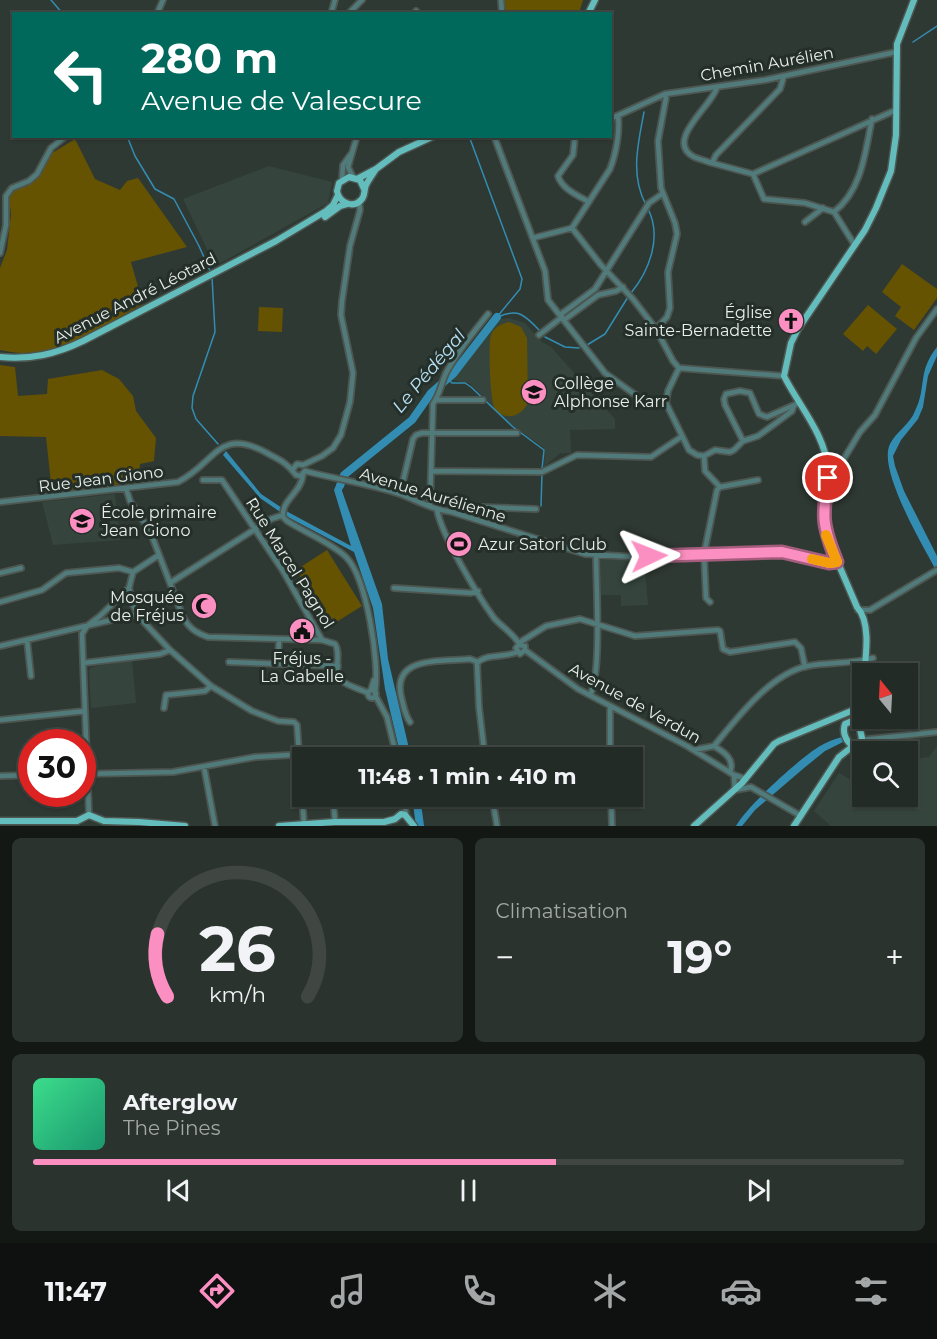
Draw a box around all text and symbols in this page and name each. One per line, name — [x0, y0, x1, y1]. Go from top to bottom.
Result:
text: 280 m — [141, 32, 278, 84]
icon: left — [42, 36, 120, 114]
street label: Chemin Aurélien — [699, 43, 835, 85]
text: Avenue de Valescure — [141, 84, 422, 117]
street label: Avenue André Léotard — [51, 249, 219, 347]
place label: Église Sainte-Bernadette — [625, 303, 772, 340]
church icon: Église Sainte-Bernadette — [776, 306, 806, 336]
water label: Le Pédégal — [388, 325, 470, 417]
place label: Collège Alphonse Karr — [554, 374, 667, 411]
school or university icon: Collège Alphonse Karr — [519, 377, 549, 407]
pin — [802, 452, 853, 503]
icon: arrive — [811, 461, 844, 494]
street label: Rue Jean Giono — [37, 462, 165, 496]
street label: Avenue Aurélienne — [357, 464, 509, 526]
street label: Rue Marcel Pagnol — [242, 494, 338, 632]
place label: École primaire Jean Giono — [100, 503, 217, 540]
school or university icon: École primaire Jean Giono — [67, 506, 97, 536]
position arrow — [617, 524, 681, 588]
sports icon: Azur Satori Club — [444, 529, 474, 559]
place label: Azur Satori Club — [478, 535, 607, 554]
place label: Mosquée de Fréjus — [110, 588, 184, 625]
mosque icon: Mosquée de Fréjus — [189, 591, 219, 621]
public building icon: Fréjus - La Gabelle — [287, 616, 317, 646]
place label: Fréjus - La Gabelle — [260, 649, 344, 686]
street label: Avenue de Verdun — [566, 659, 704, 747]
north arrow — [852, 663, 918, 729]
map controls — [852, 663, 918, 807]
speed limit sign: 30 — [18, 729, 96, 807]
button: search — [852, 741, 918, 807]
text: 11:48 · 1 min · 410 m — [358, 763, 577, 790]
text: Climatisation — [496, 899, 628, 923]
text: 26 — [199, 911, 276, 987]
text: 19° — [667, 929, 732, 984]
text: − — [496, 937, 514, 977]
text: + — [885, 937, 904, 977]
text: km/h — [209, 981, 266, 1007]
text: Afterglow — [123, 1089, 237, 1116]
text: The Pines — [123, 1116, 220, 1140]
icon: previous — [162, 1174, 195, 1207]
icon: pause — [452, 1174, 485, 1207]
icon: next — [742, 1174, 775, 1207]
icon: directions — [196, 1270, 238, 1312]
icon: music — [327, 1270, 369, 1312]
icon: phone — [458, 1270, 500, 1312]
icon: climate — [589, 1270, 631, 1312]
icon: car — [720, 1270, 762, 1312]
icon: filters — [850, 1270, 892, 1312]
text: 11:47 — [44, 1275, 107, 1308]

